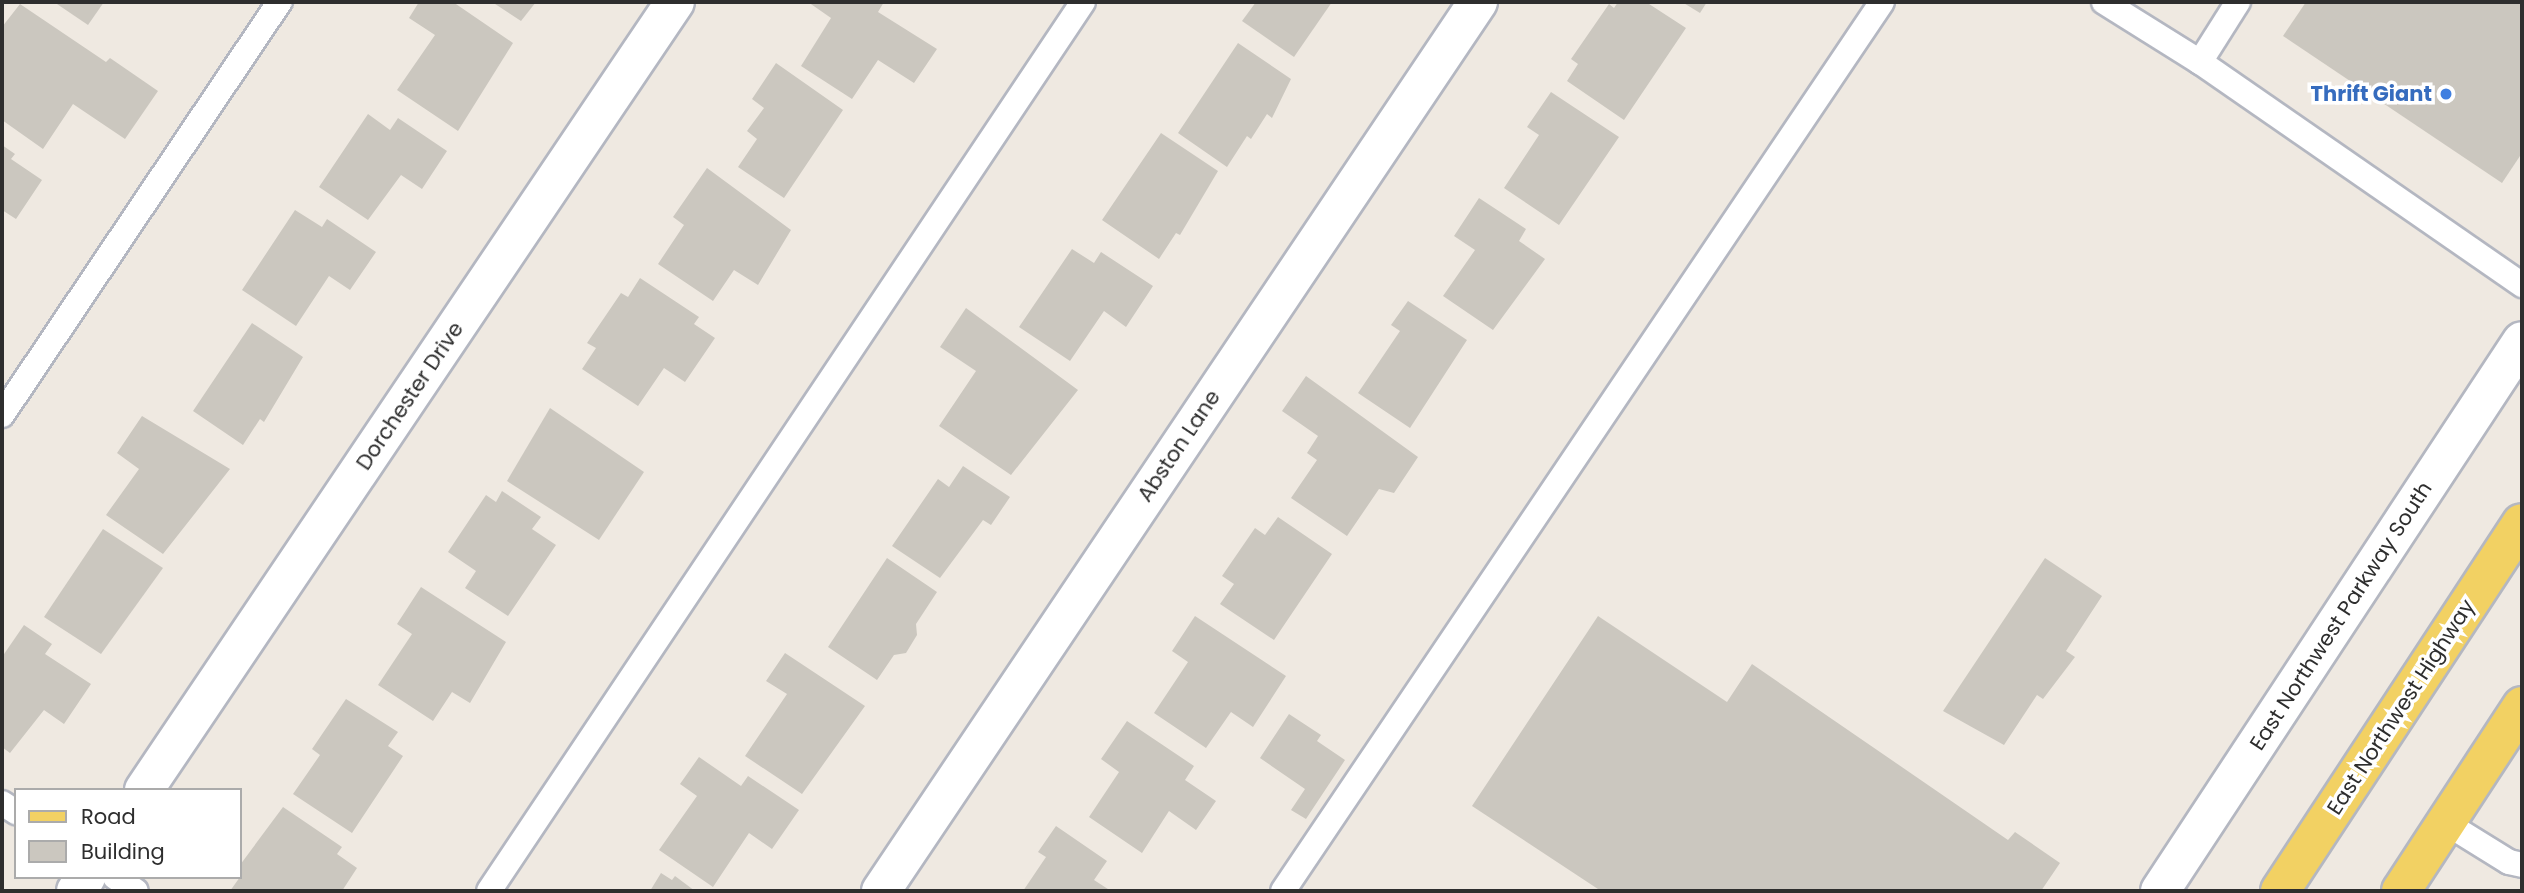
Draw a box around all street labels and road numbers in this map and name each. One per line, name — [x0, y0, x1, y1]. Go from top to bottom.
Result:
street label: Dorchester Drive — [351, 317, 469, 475]
street label: Abston Lane — [1132, 385, 1226, 507]
street label: East Northwest Parkway South — [2245, 477, 2437, 755]
street label: East Northwest Highway — [2322, 595, 2480, 819]

